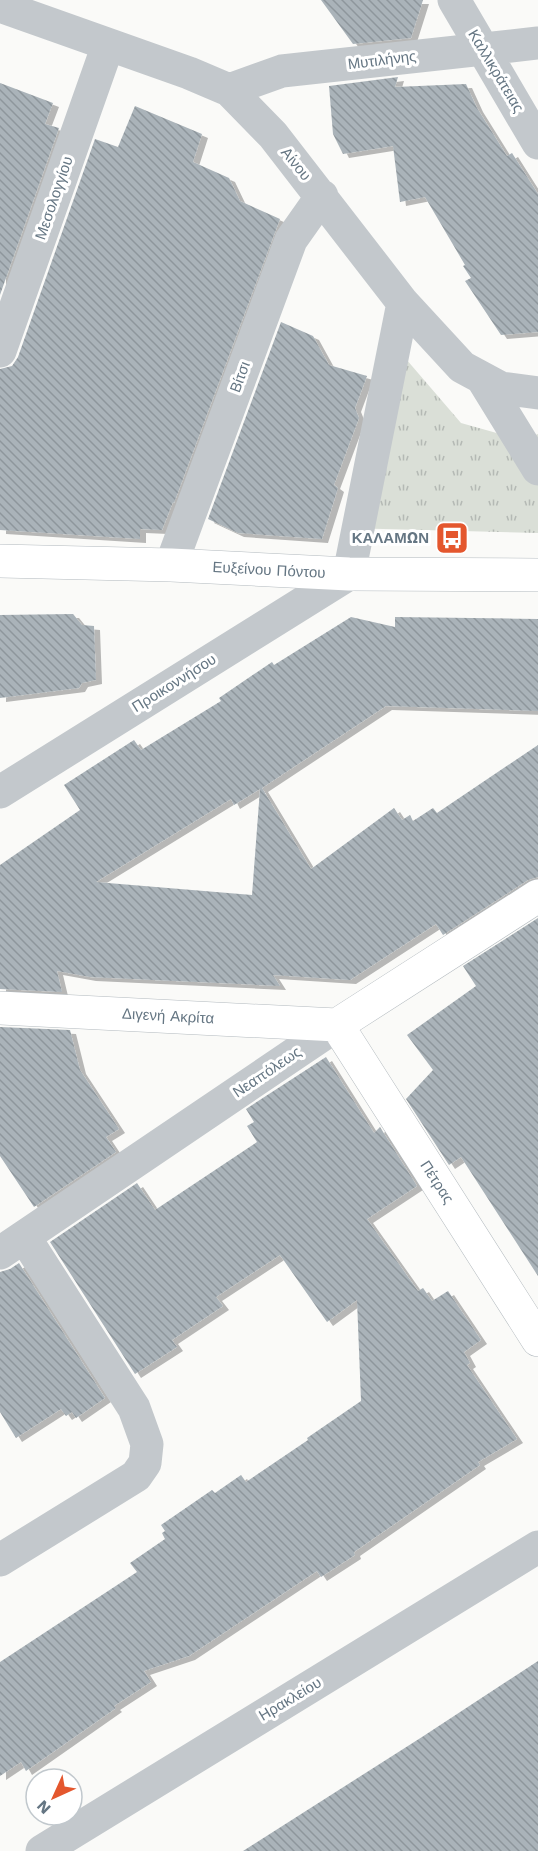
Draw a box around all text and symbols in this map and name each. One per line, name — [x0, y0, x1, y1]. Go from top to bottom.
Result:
street label: Καλλικράτειας — [464, 26, 528, 116]
street label: Μυτιλήνης — [347, 47, 417, 73]
street label: Αίνου — [277, 144, 315, 184]
street label: Μεσολογγίου — [31, 154, 77, 242]
street label: Βίτσι — [226, 359, 254, 395]
bus stop icon: ΚΑΛΑΜΩΝ — [434, 520, 470, 556]
place label: ΚΑΛΑΜΩΝ — [352, 529, 429, 547]
street label: Ευξείνου Πόντου — [212, 558, 326, 582]
street label: Προικοννήσου — [129, 650, 219, 716]
street label: Διγενή Ακρίτα — [121, 1005, 215, 1027]
street label: Νεαπόλεως — [229, 1043, 305, 1101]
street label: Πέτρας — [416, 1157, 458, 1207]
street label: Ηρακλείου — [256, 1673, 324, 1725]
north arrow — [24, 1767, 84, 1827]
text: N — [33, 1796, 55, 1818]

